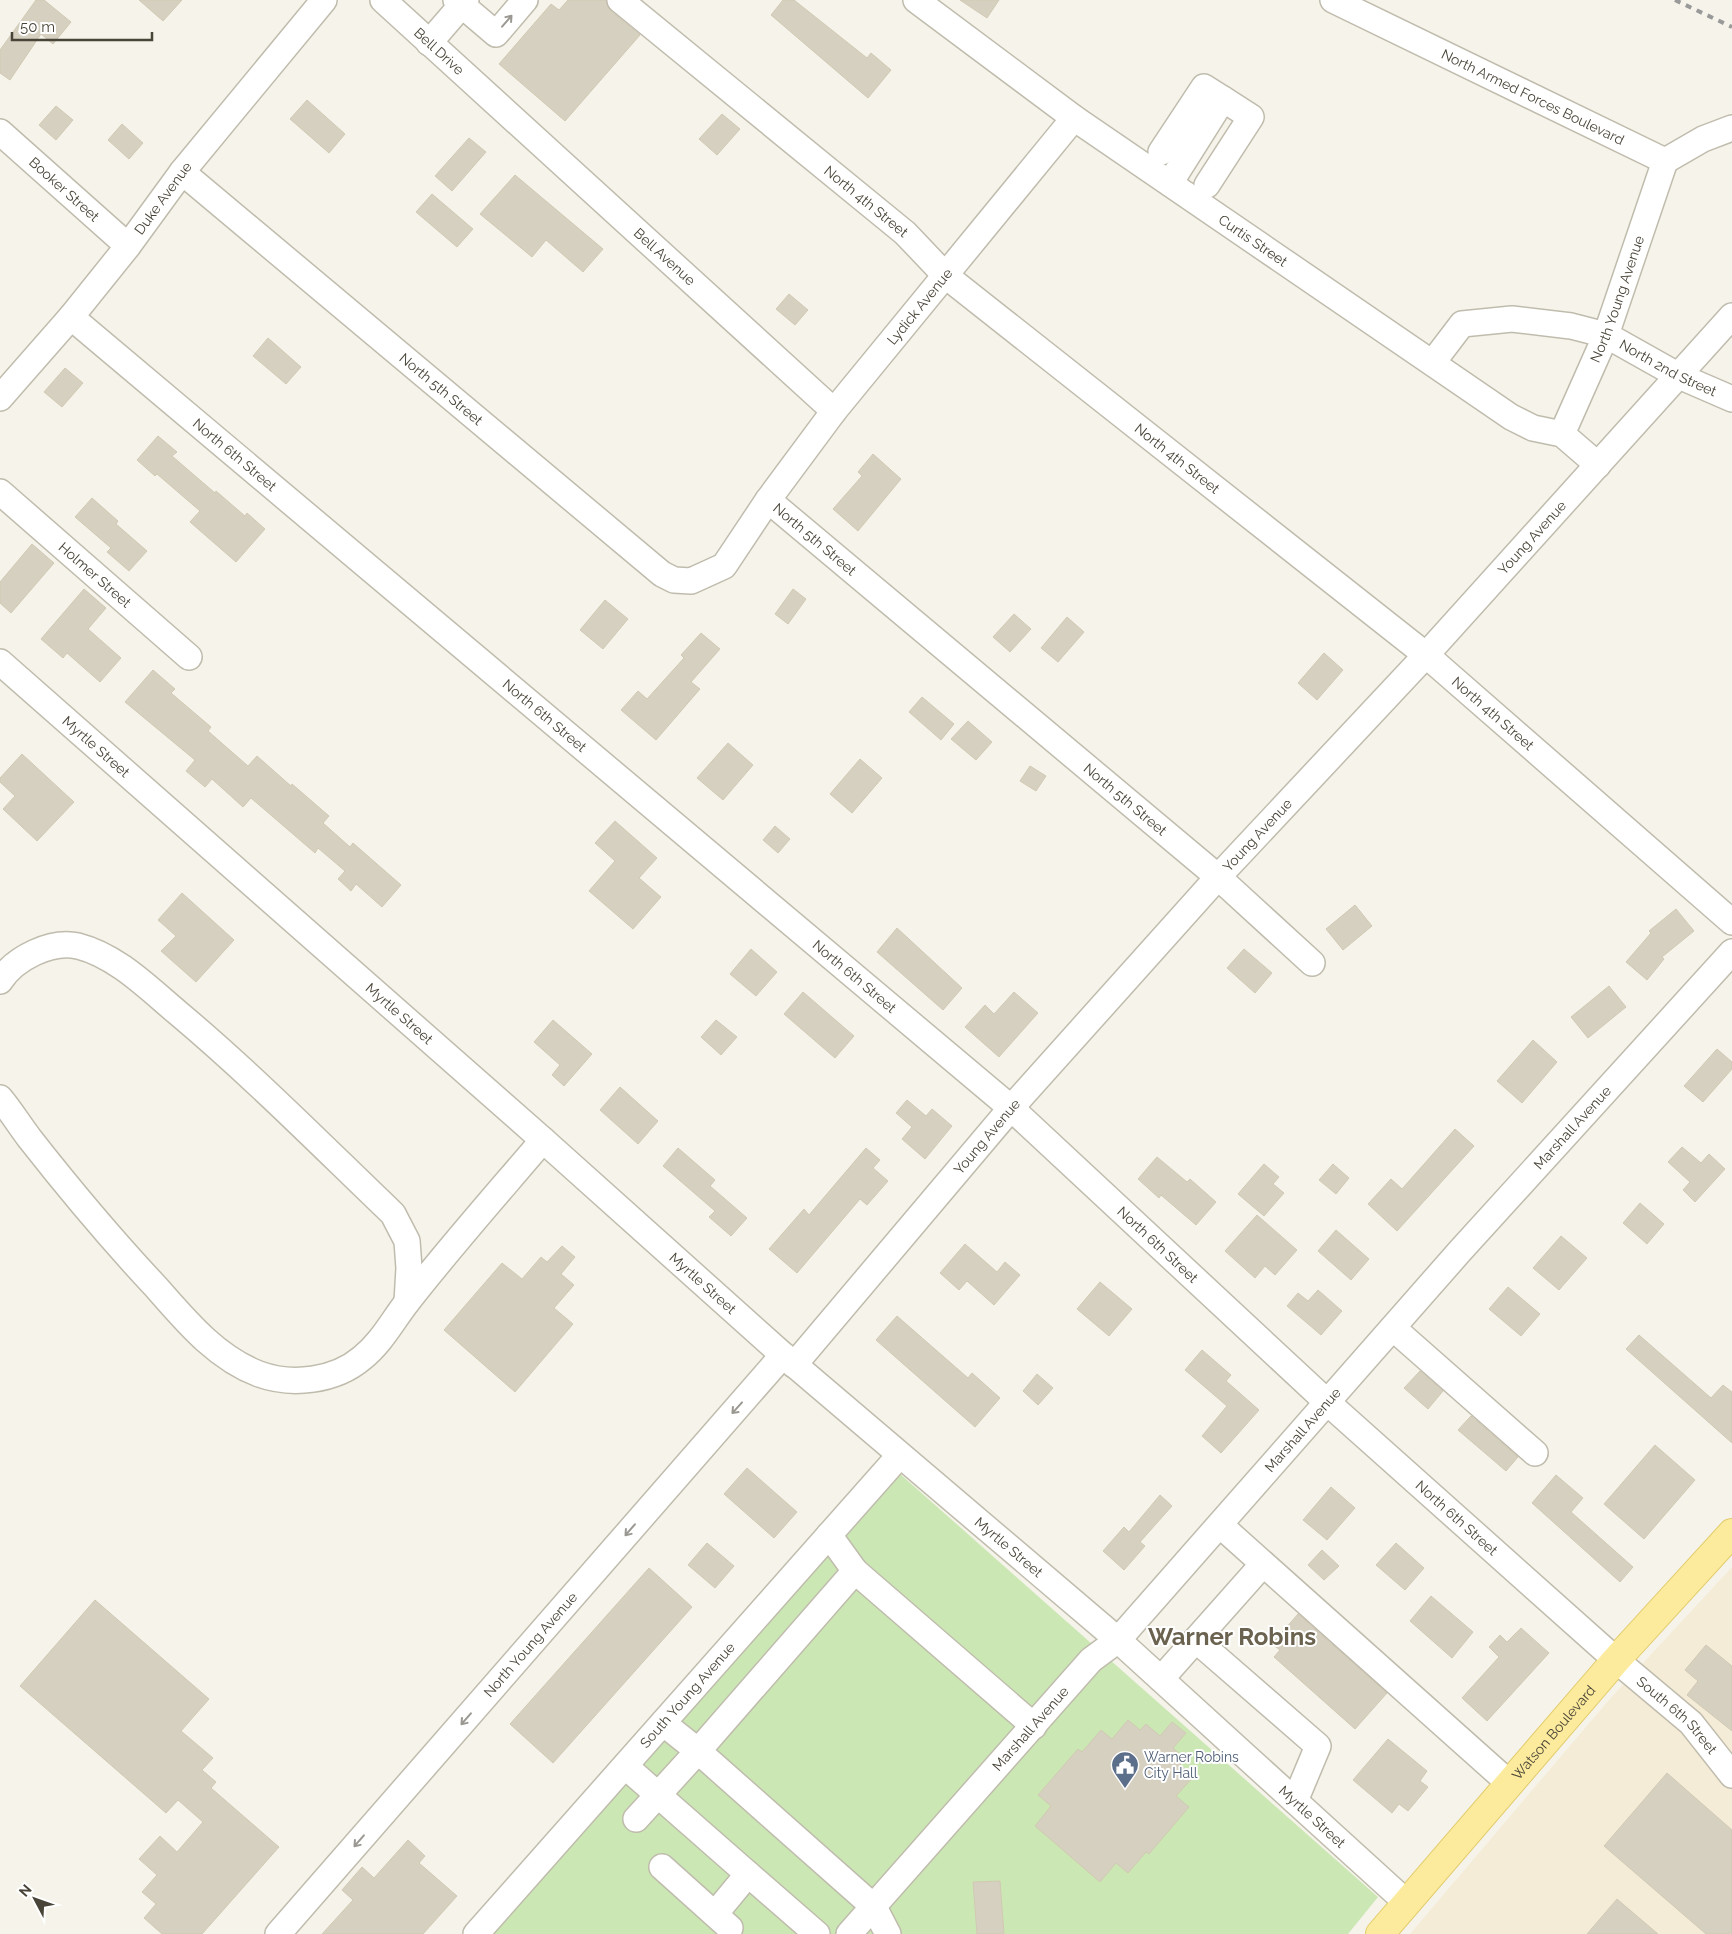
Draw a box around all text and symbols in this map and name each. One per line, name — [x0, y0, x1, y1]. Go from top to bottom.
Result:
scale bar — [12, 10, 152, 42]
one-way arrow — [502, 15, 513, 28]
text: 50 m — [20, 18, 55, 36]
street label: Bell Drive — [411, 24, 467, 78]
street label: North Armed Forces Boulevard — [1439, 46, 1627, 148]
street label: Booker Street — [26, 154, 103, 225]
street label: Duke Avenue — [131, 159, 195, 238]
street label: North 4th Street — [821, 162, 912, 240]
street label: Curtis Street — [1215, 211, 1291, 270]
street label: Bell Avenue — [631, 225, 698, 288]
street label: North Young Avenue — [1587, 234, 1647, 365]
street label: Lydick Avenue — [884, 265, 955, 348]
street label: North 2nd Street — [1617, 336, 1719, 399]
street label: North 5th Street — [396, 350, 486, 429]
street label: North 6th Street — [190, 415, 280, 495]
street label: North 4th Street — [1132, 420, 1223, 497]
street label: Young Avenue — [1495, 497, 1569, 578]
street label: North 5th Street — [770, 500, 860, 579]
street label: Holmer Street — [56, 539, 134, 611]
street label: North 4th Street — [1449, 673, 1537, 754]
street label: North 6th Street — [500, 676, 590, 755]
street label: Myrtle Street — [59, 713, 133, 781]
street label: North 5th Street — [1080, 760, 1170, 839]
street label: Young Avenue — [1219, 795, 1295, 875]
street label: North 6th Street — [809, 937, 900, 1016]
street label: Myrtle Street — [363, 980, 436, 1047]
street label: Marshall Avenue — [1530, 1083, 1614, 1172]
street label: Young Avenue — [951, 1096, 1023, 1177]
street label: North 6th Street — [1114, 1203, 1202, 1286]
street label: Myrtle Street — [666, 1249, 740, 1317]
street label: Marshall Avenue — [1261, 1384, 1344, 1475]
one-way arrow — [731, 1402, 743, 1415]
street label: North 6th Street — [1412, 1477, 1501, 1559]
street label: Myrtle Street — [972, 1514, 1046, 1581]
one-way arrow — [624, 1524, 636, 1537]
street label: North Young Avenue — [480, 1589, 580, 1700]
district label: Warner Robins — [1148, 1622, 1316, 1651]
street label: South Young Avenue — [637, 1639, 738, 1751]
street label: South 6th Street — [1634, 1673, 1720, 1757]
street label: Watson Boulevard — [1509, 1682, 1599, 1783]
street label: Marshall Avenue — [989, 1683, 1072, 1774]
one-way arrow — [460, 1712, 471, 1725]
place label: Warner Robins City Hall — [1144, 1749, 1239, 1781]
public building icon: Warner Robins City Hall — [1110, 1750, 1140, 1789]
street label: Myrtle Street — [1276, 1782, 1349, 1851]
one-way arrow — [353, 1835, 365, 1848]
north arrow — [10, 1874, 60, 1924]
text: N — [16, 1881, 35, 1900]

